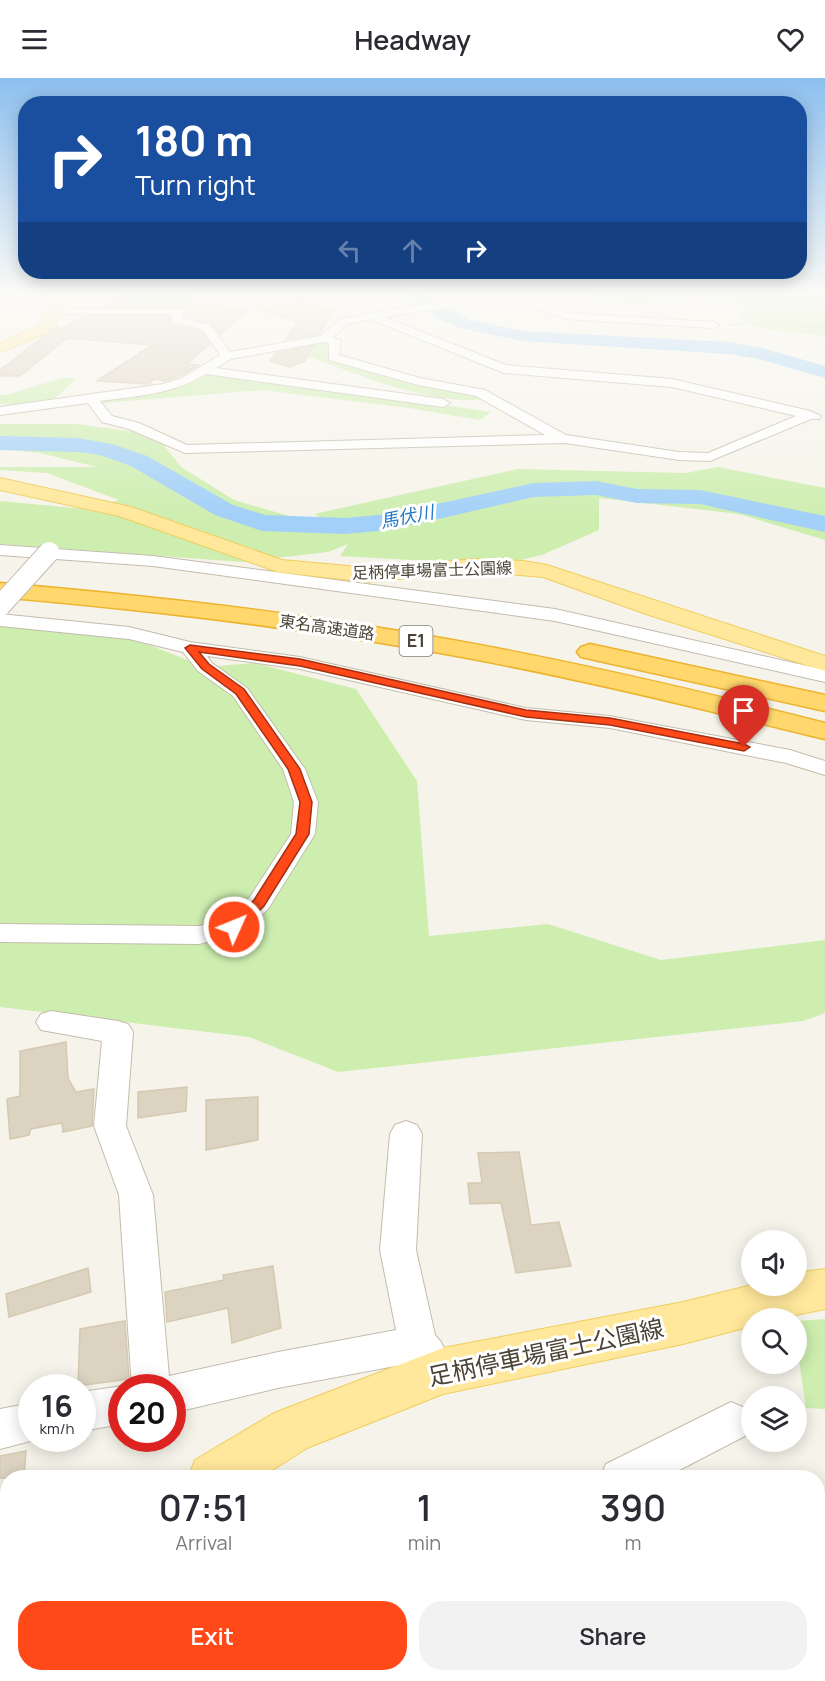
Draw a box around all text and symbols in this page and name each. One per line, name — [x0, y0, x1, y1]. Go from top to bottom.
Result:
text: Headway — [354, 21, 471, 58]
icon: menu — [18, 23, 51, 56]
icon: heart — [774, 23, 807, 56]
text: 180 m — [135, 111, 253, 169]
icon: right — [36, 120, 114, 198]
text: Turn right — [135, 166, 256, 203]
icon: left — [333, 234, 366, 267]
icon: ahead — [396, 234, 429, 267]
icon: right — [459, 234, 492, 267]
water label: 馬伏川 — [378, 499, 438, 533]
street label: 足柄停車場富士公園線 — [352, 556, 512, 584]
street label: 東名高速道路 — [278, 609, 376, 645]
road number: E1 — [400, 626, 432, 656]
pin — [718, 685, 769, 747]
icon: arrive — [727, 694, 760, 727]
position arrow — [202, 895, 266, 959]
map controls — [741, 1230, 807, 1452]
button: sound — [741, 1230, 807, 1296]
button: search — [741, 1308, 807, 1374]
street label: 足柄停車場富士公園線 — [425, 1310, 666, 1393]
speed limit sign: 20 — [108, 1374, 186, 1452]
text: 16 — [41, 1385, 73, 1426]
button: layers — [741, 1386, 807, 1452]
text: km/h — [40, 1418, 74, 1439]
text: 07:51 — [159, 1483, 249, 1532]
text: 1 — [417, 1483, 432, 1532]
text: 390 — [600, 1483, 666, 1532]
text: Arrival — [175, 1529, 232, 1556]
text: min — [408, 1529, 441, 1556]
text: m — [625, 1529, 642, 1556]
button: Exit — [18, 1601, 407, 1670]
button: Share — [419, 1601, 807, 1670]

